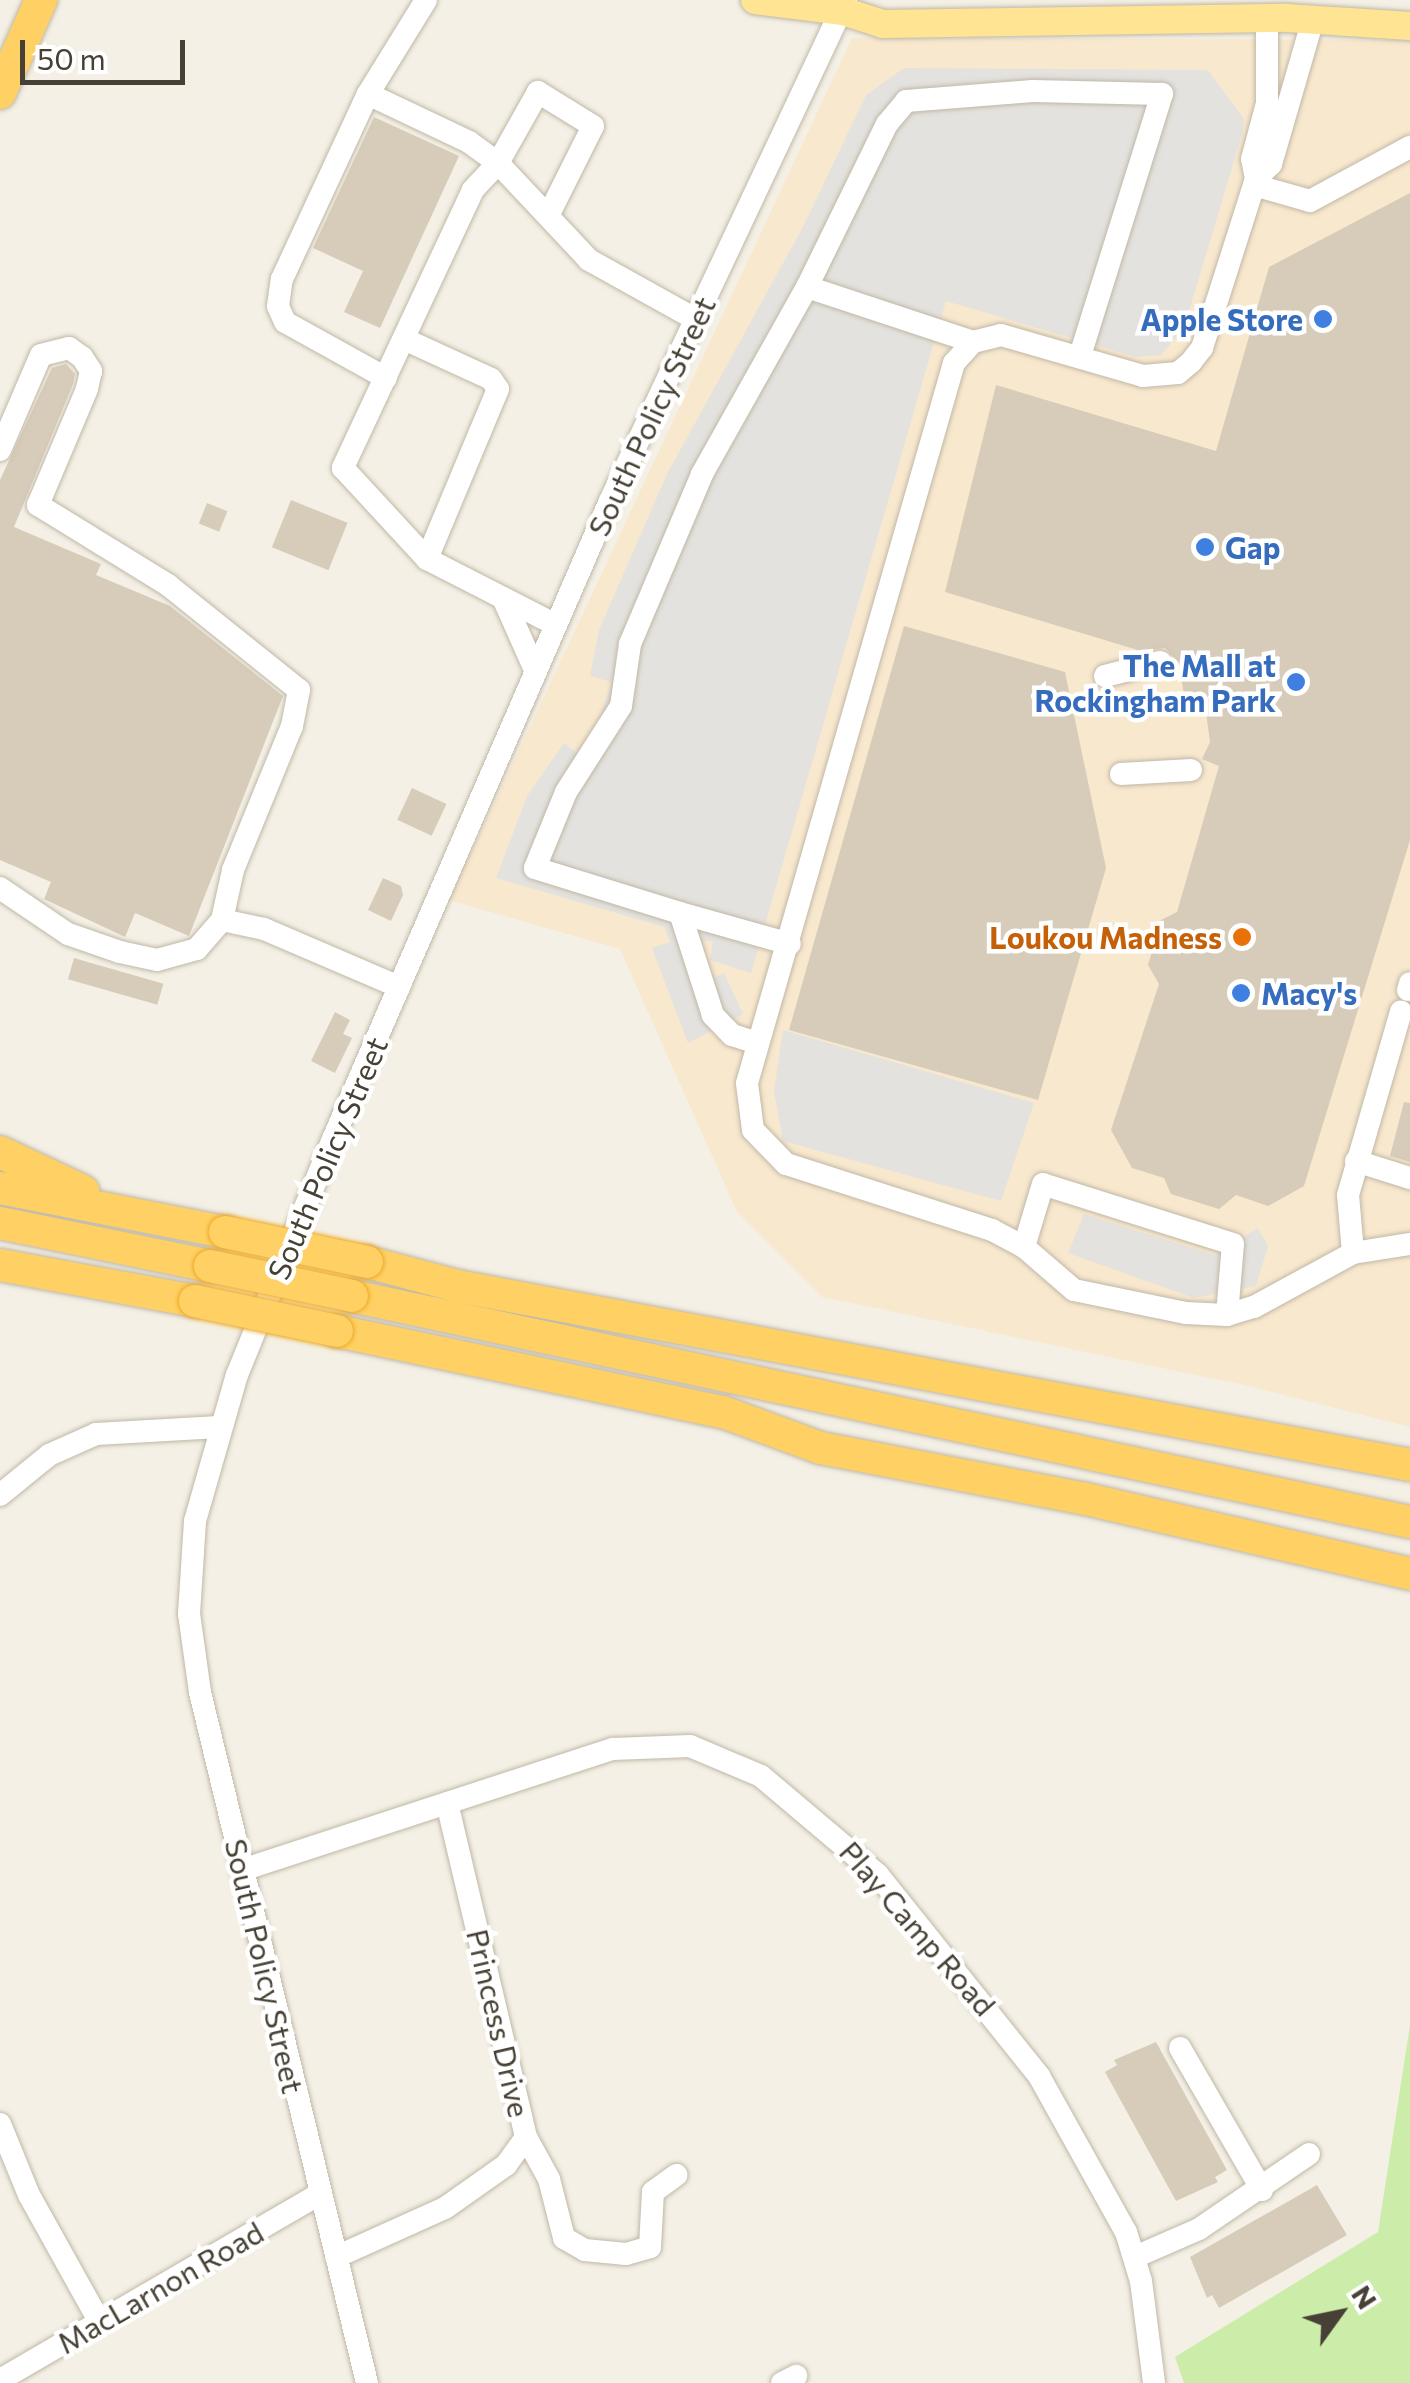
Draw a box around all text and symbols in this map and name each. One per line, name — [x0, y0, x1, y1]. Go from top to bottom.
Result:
scale bar — [25, 20, 190, 82]
text: 50 m — [37, 39, 106, 76]
street label: South Policy Street — [580, 291, 722, 541]
place label: Apple Store — [1140, 301, 1303, 337]
marker: Apple Store — [1312, 308, 1334, 330]
place label: Gap — [1225, 529, 1280, 565]
marker: Gap — [1194, 536, 1216, 558]
place label: The Mall at Rockingham Park — [1035, 647, 1276, 718]
marker: The Mall at Rockingham Park — [1285, 671, 1307, 693]
place label: Loukou Madness — [989, 919, 1222, 955]
marker: Loukou Madness — [1231, 926, 1253, 948]
place label: Macy's — [1261, 975, 1357, 1011]
marker: Macy's — [1230, 982, 1252, 1004]
street label: South Policy Street — [260, 1031, 394, 1285]
street label: Play Camp Road — [833, 1834, 1003, 2022]
street label: South Policy Street — [218, 1835, 312, 2097]
street label: Princess Drive — [460, 1925, 538, 2121]
street label: MacLarnon Road — [51, 2213, 269, 2361]
north arrow — [1290, 2263, 1390, 2363]
text: N — [1345, 2279, 1385, 2315]

